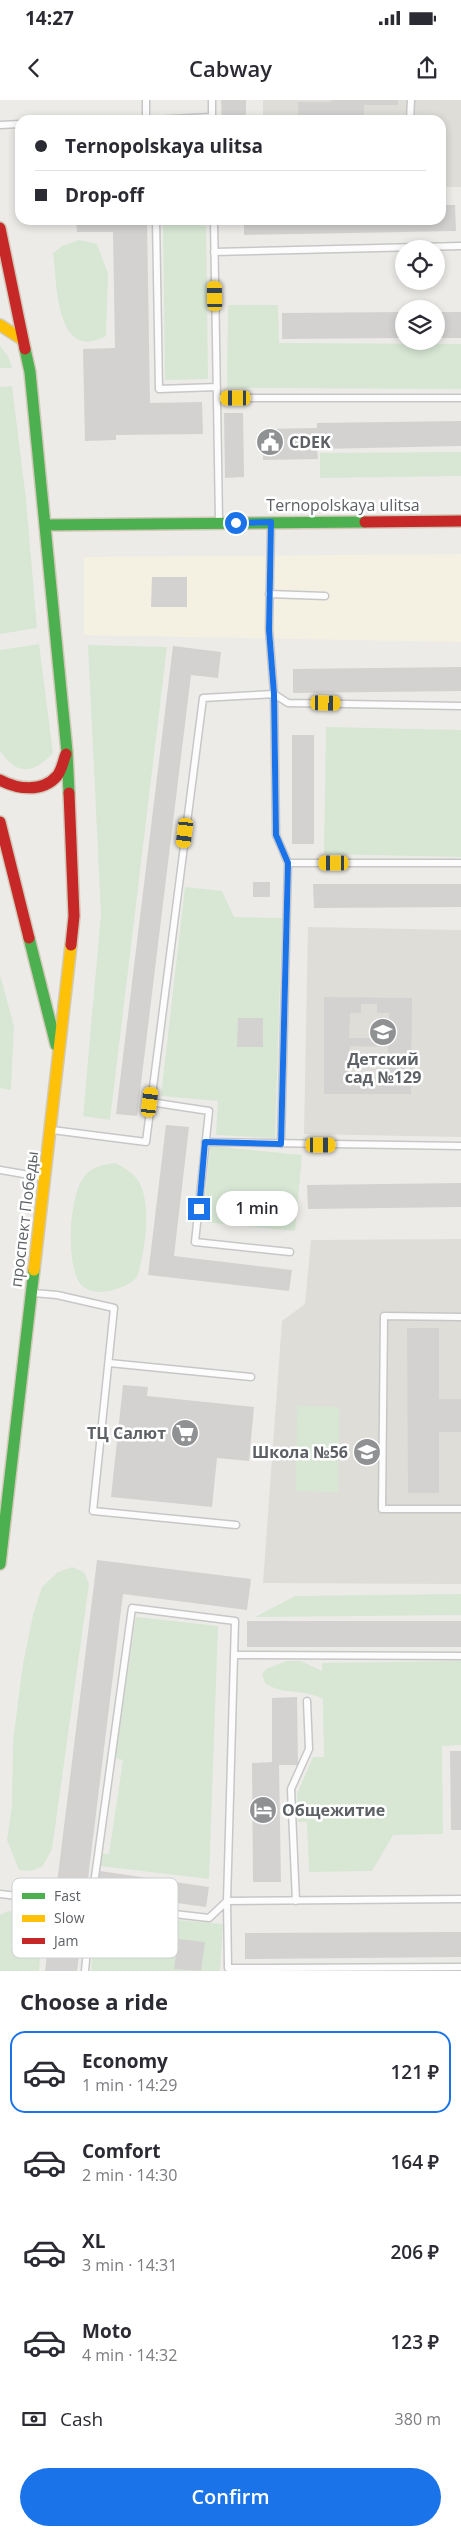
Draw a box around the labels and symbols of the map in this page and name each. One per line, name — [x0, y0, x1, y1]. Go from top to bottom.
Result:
car — [207, 281, 222, 311]
car — [221, 391, 251, 406]
public building icon: CDEK — [255, 427, 285, 457]
place label: CDEK — [289, 431, 331, 453]
street label: Ternopolskaya ulitsa — [266, 494, 420, 516]
route start — [225, 512, 247, 534]
car — [310, 695, 341, 711]
car — [175, 817, 194, 849]
car — [319, 856, 349, 871]
school or university icon: Детский сад №129 — [368, 1017, 398, 1047]
place label: Детский сад №129 — [345, 1048, 421, 1088]
car — [140, 1086, 159, 1118]
car — [306, 1138, 336, 1153]
street label: проспект Победы — [5, 1150, 43, 1288]
callout: 1 min — [216, 1192, 299, 1226]
route end — [188, 1198, 210, 1220]
supermarket icon: ТЦ Салют — [170, 1418, 200, 1448]
place label: ТЦ Салют — [87, 1422, 166, 1444]
school or university icon: Школа №56 — [352, 1437, 382, 1467]
place label: Школа №56 — [252, 1441, 348, 1463]
hotel icon: Общежитие — [248, 1795, 278, 1825]
place label: Общежитие — [282, 1799, 385, 1821]
legend — [12, 1878, 178, 1958]
text: Fast — [54, 1886, 81, 1905]
text: Slow — [54, 1908, 85, 1927]
text: Jam — [52, 1931, 79, 1950]

